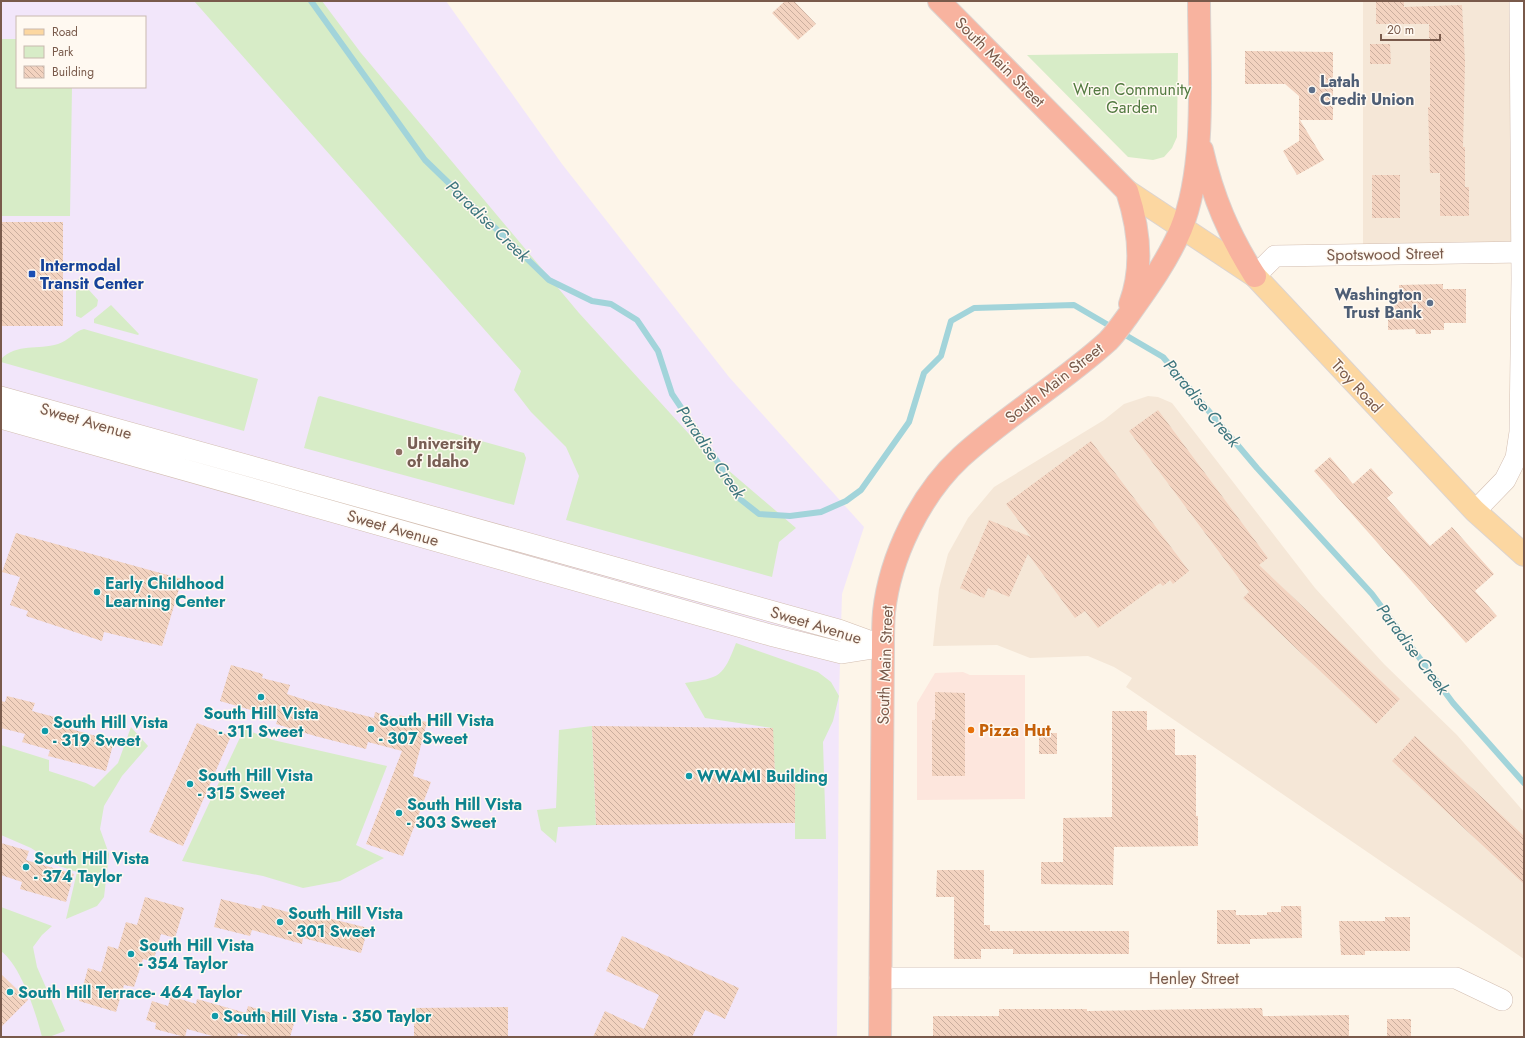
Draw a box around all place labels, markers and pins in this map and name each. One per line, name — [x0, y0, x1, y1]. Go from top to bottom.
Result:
place label: Latah Credit Union — [1320, 70, 1414, 111]
marker: Latah Credit Union — [1307, 85, 1317, 95]
place label: Intermodal Transit Center — [40, 254, 145, 295]
marker: Intermodal Transit Center — [27, 269, 37, 279]
place label: Washington Trust Bank — [1334, 283, 1423, 324]
marker: Washington Trust Bank — [1425, 298, 1435, 308]
place label: University of Idaho — [407, 432, 482, 473]
marker: University of Idaho — [394, 447, 404, 457]
place label: Early Childhood Learning Center — [105, 572, 226, 613]
marker: Early Childhood Learning Center — [92, 587, 102, 597]
marker: South Hill Vista - 311 Sweet — [256, 692, 266, 702]
place label: South Hill Vista - 311 Sweet — [203, 702, 319, 743]
place label: South Hill Vista - 307 Sweet — [379, 709, 494, 750]
place label: South Hill Vista - 319 Sweet — [53, 711, 168, 752]
place label: Pizza Hut — [979, 719, 1052, 742]
marker: South Hill Vista - 307 Sweet — [366, 724, 376, 734]
marker: Pizza Hut — [966, 725, 976, 735]
marker: South Hill Vista - 319 Sweet — [40, 726, 50, 736]
place label: South Hill Vista - 315 Sweet — [198, 764, 313, 805]
place label: WWAMI Building — [697, 765, 828, 788]
marker: WWAMI Building — [684, 771, 694, 781]
marker: South Hill Vista - 315 Sweet — [185, 779, 195, 789]
place label: South Hill Vista - 303 Sweet — [407, 793, 522, 834]
marker: South Hill Vista - 303 Sweet — [394, 808, 404, 818]
place label: South Hill Vista - 374 Taylor — [34, 847, 149, 888]
marker: South Hill Vista - 374 Taylor — [21, 862, 31, 872]
place label: South Hill Vista - 301 Sweet — [288, 902, 403, 943]
marker: South Hill Vista - 301 Sweet — [275, 917, 285, 927]
place label: South Hill Vista - 354 Taylor — [139, 934, 254, 975]
marker: South Hill Vista - 354 Taylor — [126, 949, 136, 959]
place label: South Hill Terrace- 464 Taylor — [18, 981, 243, 1004]
marker: South Hill Terrace- 464 Taylor — [5, 987, 15, 997]
place label: South Hill Vista - 350 Taylor — [223, 1005, 432, 1028]
marker: South Hill Vista - 350 Taylor — [210, 1011, 220, 1021]

